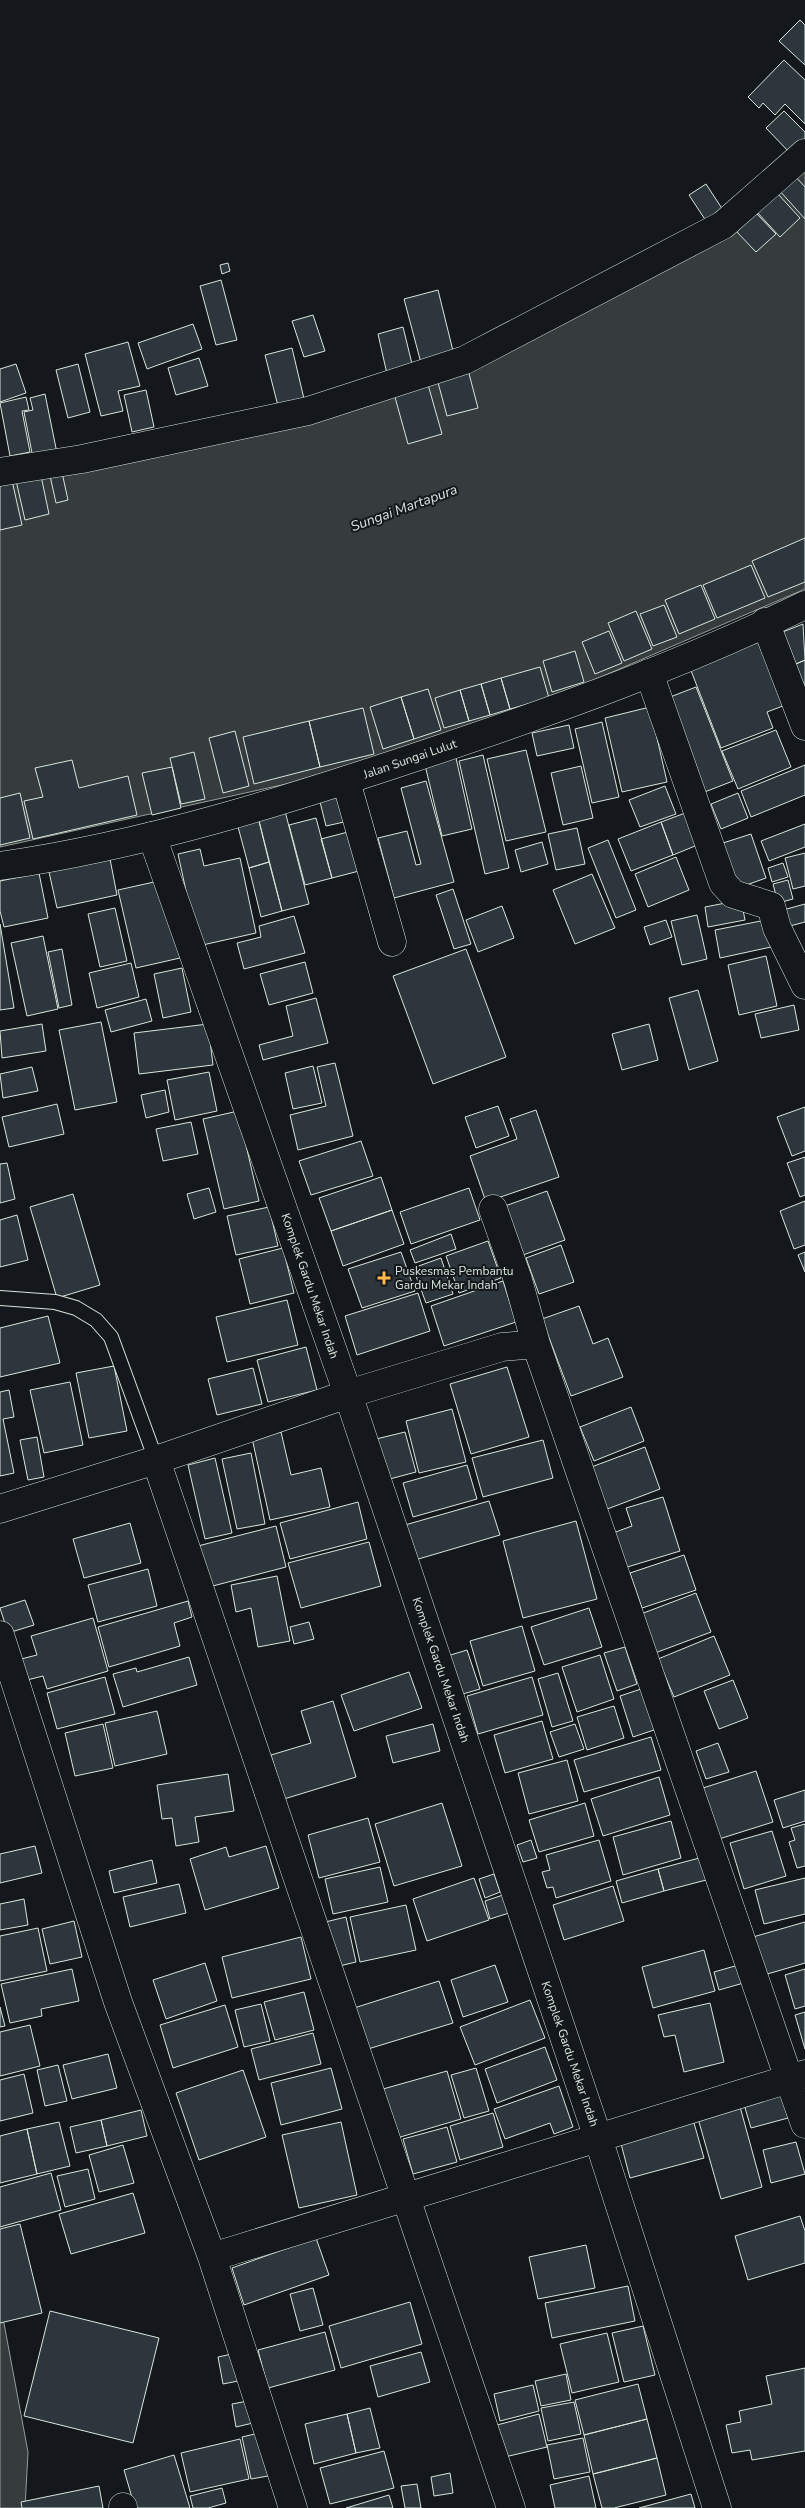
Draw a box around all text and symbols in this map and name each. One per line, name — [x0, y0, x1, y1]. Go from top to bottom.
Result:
water label: Sungai Martapura — [348, 480, 460, 536]
street label: Jalan Sungai Lulut — [360, 735, 460, 783]
street label: Komplek Gardu Mekar Indah — [278, 1211, 342, 1361]
place label: Puskesmas Pembantu Gardu Mekar Indah — [395, 1263, 514, 1293]
marker: Puskesmas Pembantu Gardu Mekar Indah — [377, 1271, 391, 1285]
street label: Komplek Gardu Mekar Indah — [409, 1595, 473, 1745]
street label: Komplek Gardu Mekar Indah — [538, 1979, 602, 2129]

